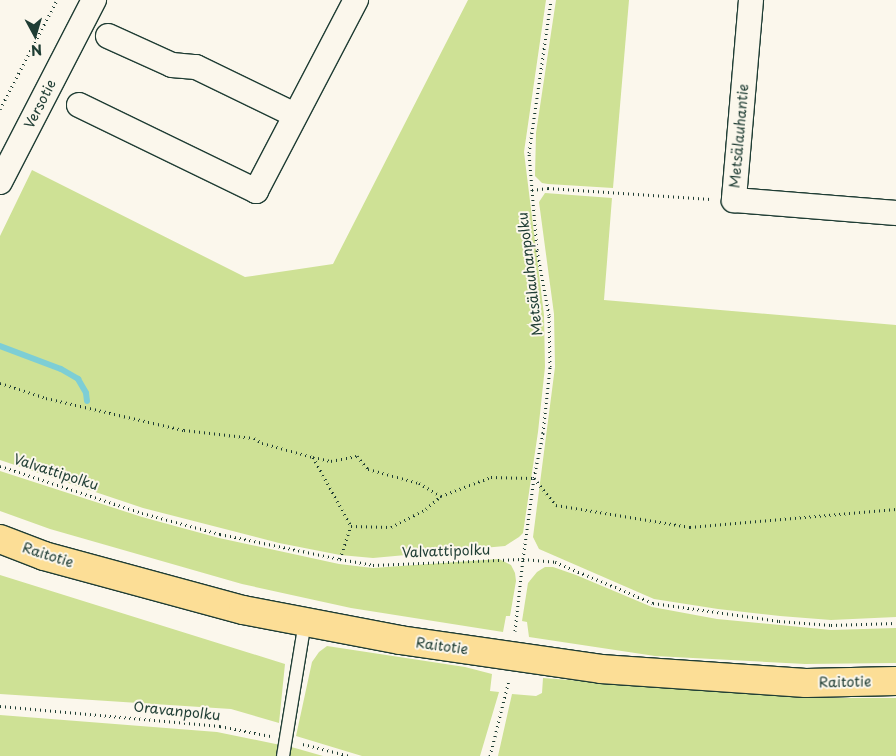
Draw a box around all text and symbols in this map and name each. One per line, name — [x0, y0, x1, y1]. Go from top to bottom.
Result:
north arrow — [10, 10, 60, 60]
text: N — [30, 39, 43, 61]
street label: Versotie — [20, 77, 60, 131]
street label: Metsälauhantie — [726, 83, 752, 189]
street label: Metsälauhanpolku — [514, 211, 546, 337]
street label: Valvattipolku — [11, 450, 101, 494]
street label: Raitotie — [20, 539, 76, 571]
street label: Valvattipolku — [402, 541, 490, 561]
street label: Raitotie — [415, 634, 469, 658]
street label: Raitotie — [819, 673, 871, 691]
street label: Oravanpolku — [133, 698, 221, 724]

